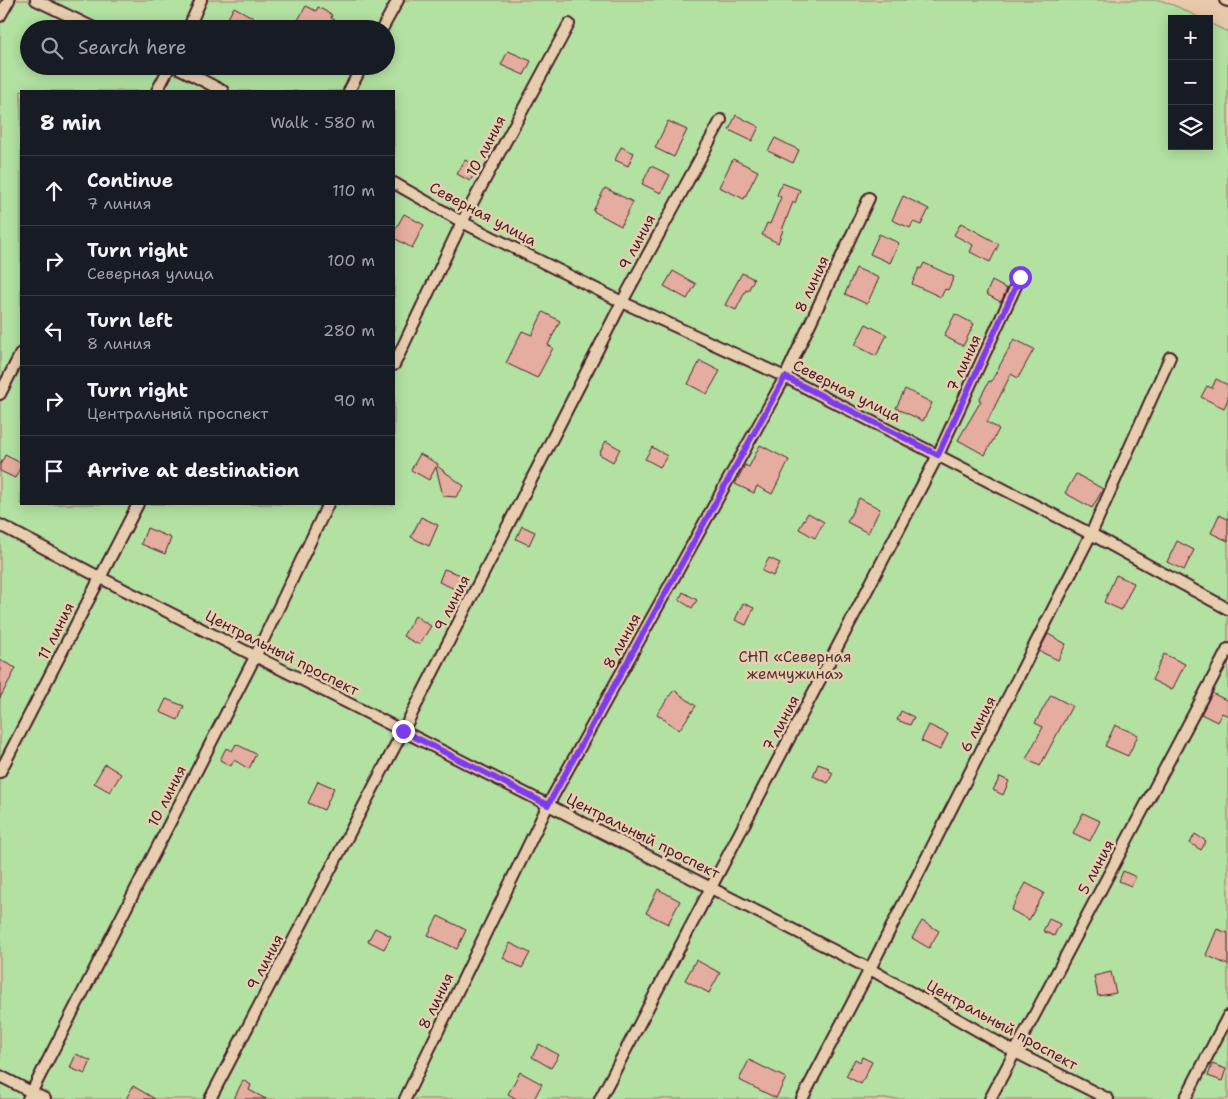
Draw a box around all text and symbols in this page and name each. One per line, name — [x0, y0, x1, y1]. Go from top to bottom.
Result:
map controls — [1168, 15, 1213, 150]
button: + — [1168, 15, 1213, 60]
search box — [20, 20, 395, 75]
icon: search — [38, 34, 66, 62]
text: Search here — [78, 35, 187, 60]
button: − — [1168, 60, 1213, 105]
button: layers — [1168, 105, 1213, 150]
text: 8 min — [40, 109, 101, 137]
text: Walk · 580 m — [270, 112, 375, 133]
street label: 10 линия — [462, 112, 510, 180]
text: Continue — [87, 168, 173, 193]
icon: ahead — [40, 177, 68, 205]
street label: Северная улица — [426, 177, 541, 251]
text: 110 m — [332, 180, 375, 201]
text: 7 линия — [87, 193, 152, 214]
street label: 9 линия — [614, 211, 660, 273]
text: Turn right — [87, 238, 188, 263]
icon: right — [40, 247, 68, 275]
text: 100 m — [327, 250, 375, 271]
street label: 8 линия — [790, 252, 834, 316]
text: Северная улица — [87, 263, 214, 284]
route start — [1009, 266, 1032, 289]
text: Turn left — [87, 308, 173, 333]
icon: left — [40, 317, 68, 345]
text: 280 m — [323, 320, 375, 341]
street label: 7 линия — [942, 331, 986, 395]
text: 8 линия — [87, 333, 152, 354]
street label: Северная улица — [790, 355, 905, 427]
text: Turn right — [87, 378, 188, 403]
icon: right — [40, 387, 68, 415]
text: 90 m — [334, 390, 375, 411]
text: Центральный проспект — [87, 403, 268, 424]
icon: arrive — [40, 457, 68, 485]
text: Arrive at destination — [87, 458, 299, 483]
street label: 9 линия — [429, 572, 475, 634]
street label: 11 линия — [33, 599, 79, 663]
street label: Центральный проспект — [202, 606, 363, 701]
street label: 8 линия — [599, 610, 645, 672]
park label: СНП «Северная жемчужина» — [739, 647, 851, 684]
street label: 7 линия — [758, 692, 804, 754]
street label: 6 линия — [955, 693, 1001, 755]
route end — [392, 720, 415, 743]
street label: 10 линия — [143, 762, 191, 830]
street label: Центральный проспект — [563, 789, 724, 884]
street label: 5 линия — [1073, 836, 1119, 898]
street label: 9 линия — [242, 931, 288, 993]
street label: 8 линия — [414, 969, 458, 1033]
street label: Центральный проспект — [923, 975, 1081, 1075]

